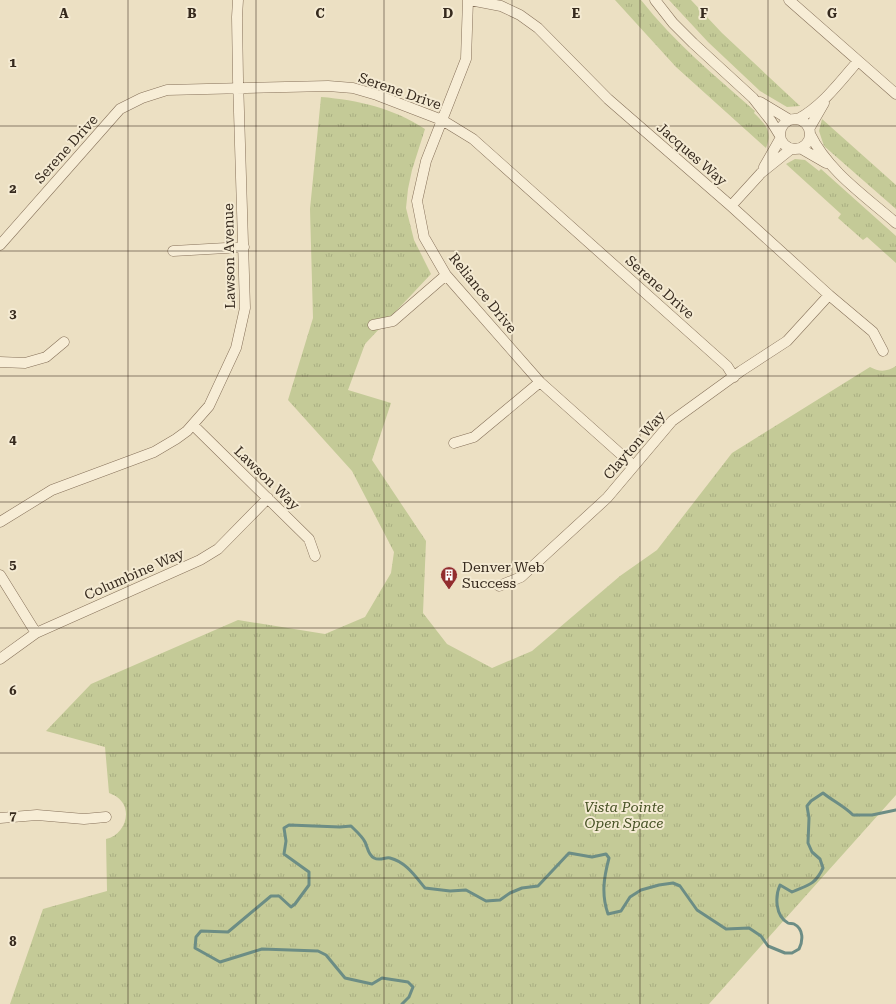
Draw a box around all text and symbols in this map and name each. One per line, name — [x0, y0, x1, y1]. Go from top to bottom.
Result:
text: A — [59, 6, 69, 21]
text: B — [187, 6, 197, 21]
text: C — [315, 6, 325, 21]
text: D — [443, 6, 453, 21]
text: E — [572, 6, 580, 21]
text: F — [700, 6, 708, 21]
text: G — [827, 6, 837, 21]
text: 1 — [9, 55, 17, 70]
street label: Serene Drive — [356, 69, 444, 113]
street label: Serene Drive — [31, 111, 101, 187]
street label: Jacques Way — [654, 119, 731, 189]
text: 2 — [9, 181, 17, 196]
street label: Lawson Avenue — [220, 203, 238, 309]
street label: Reliance Drive — [446, 250, 520, 336]
street label: Serene Drive — [622, 252, 698, 322]
text: 3 — [9, 306, 17, 321]
street label: Clayton Way — [600, 407, 669, 483]
text: 4 — [9, 432, 17, 447]
street label: Lawson Way — [231, 443, 303, 514]
street label: Columbine Way — [82, 545, 187, 603]
text: 5 — [9, 557, 17, 572]
place label: Denver Web Success — [462, 559, 544, 591]
building icon: Denver Web Success — [439, 565, 459, 590]
text: 6 — [9, 683, 17, 698]
park label: Vista Pointe Open Space — [584, 799, 664, 831]
text: 7 — [9, 808, 17, 823]
text: 8 — [9, 934, 17, 949]

